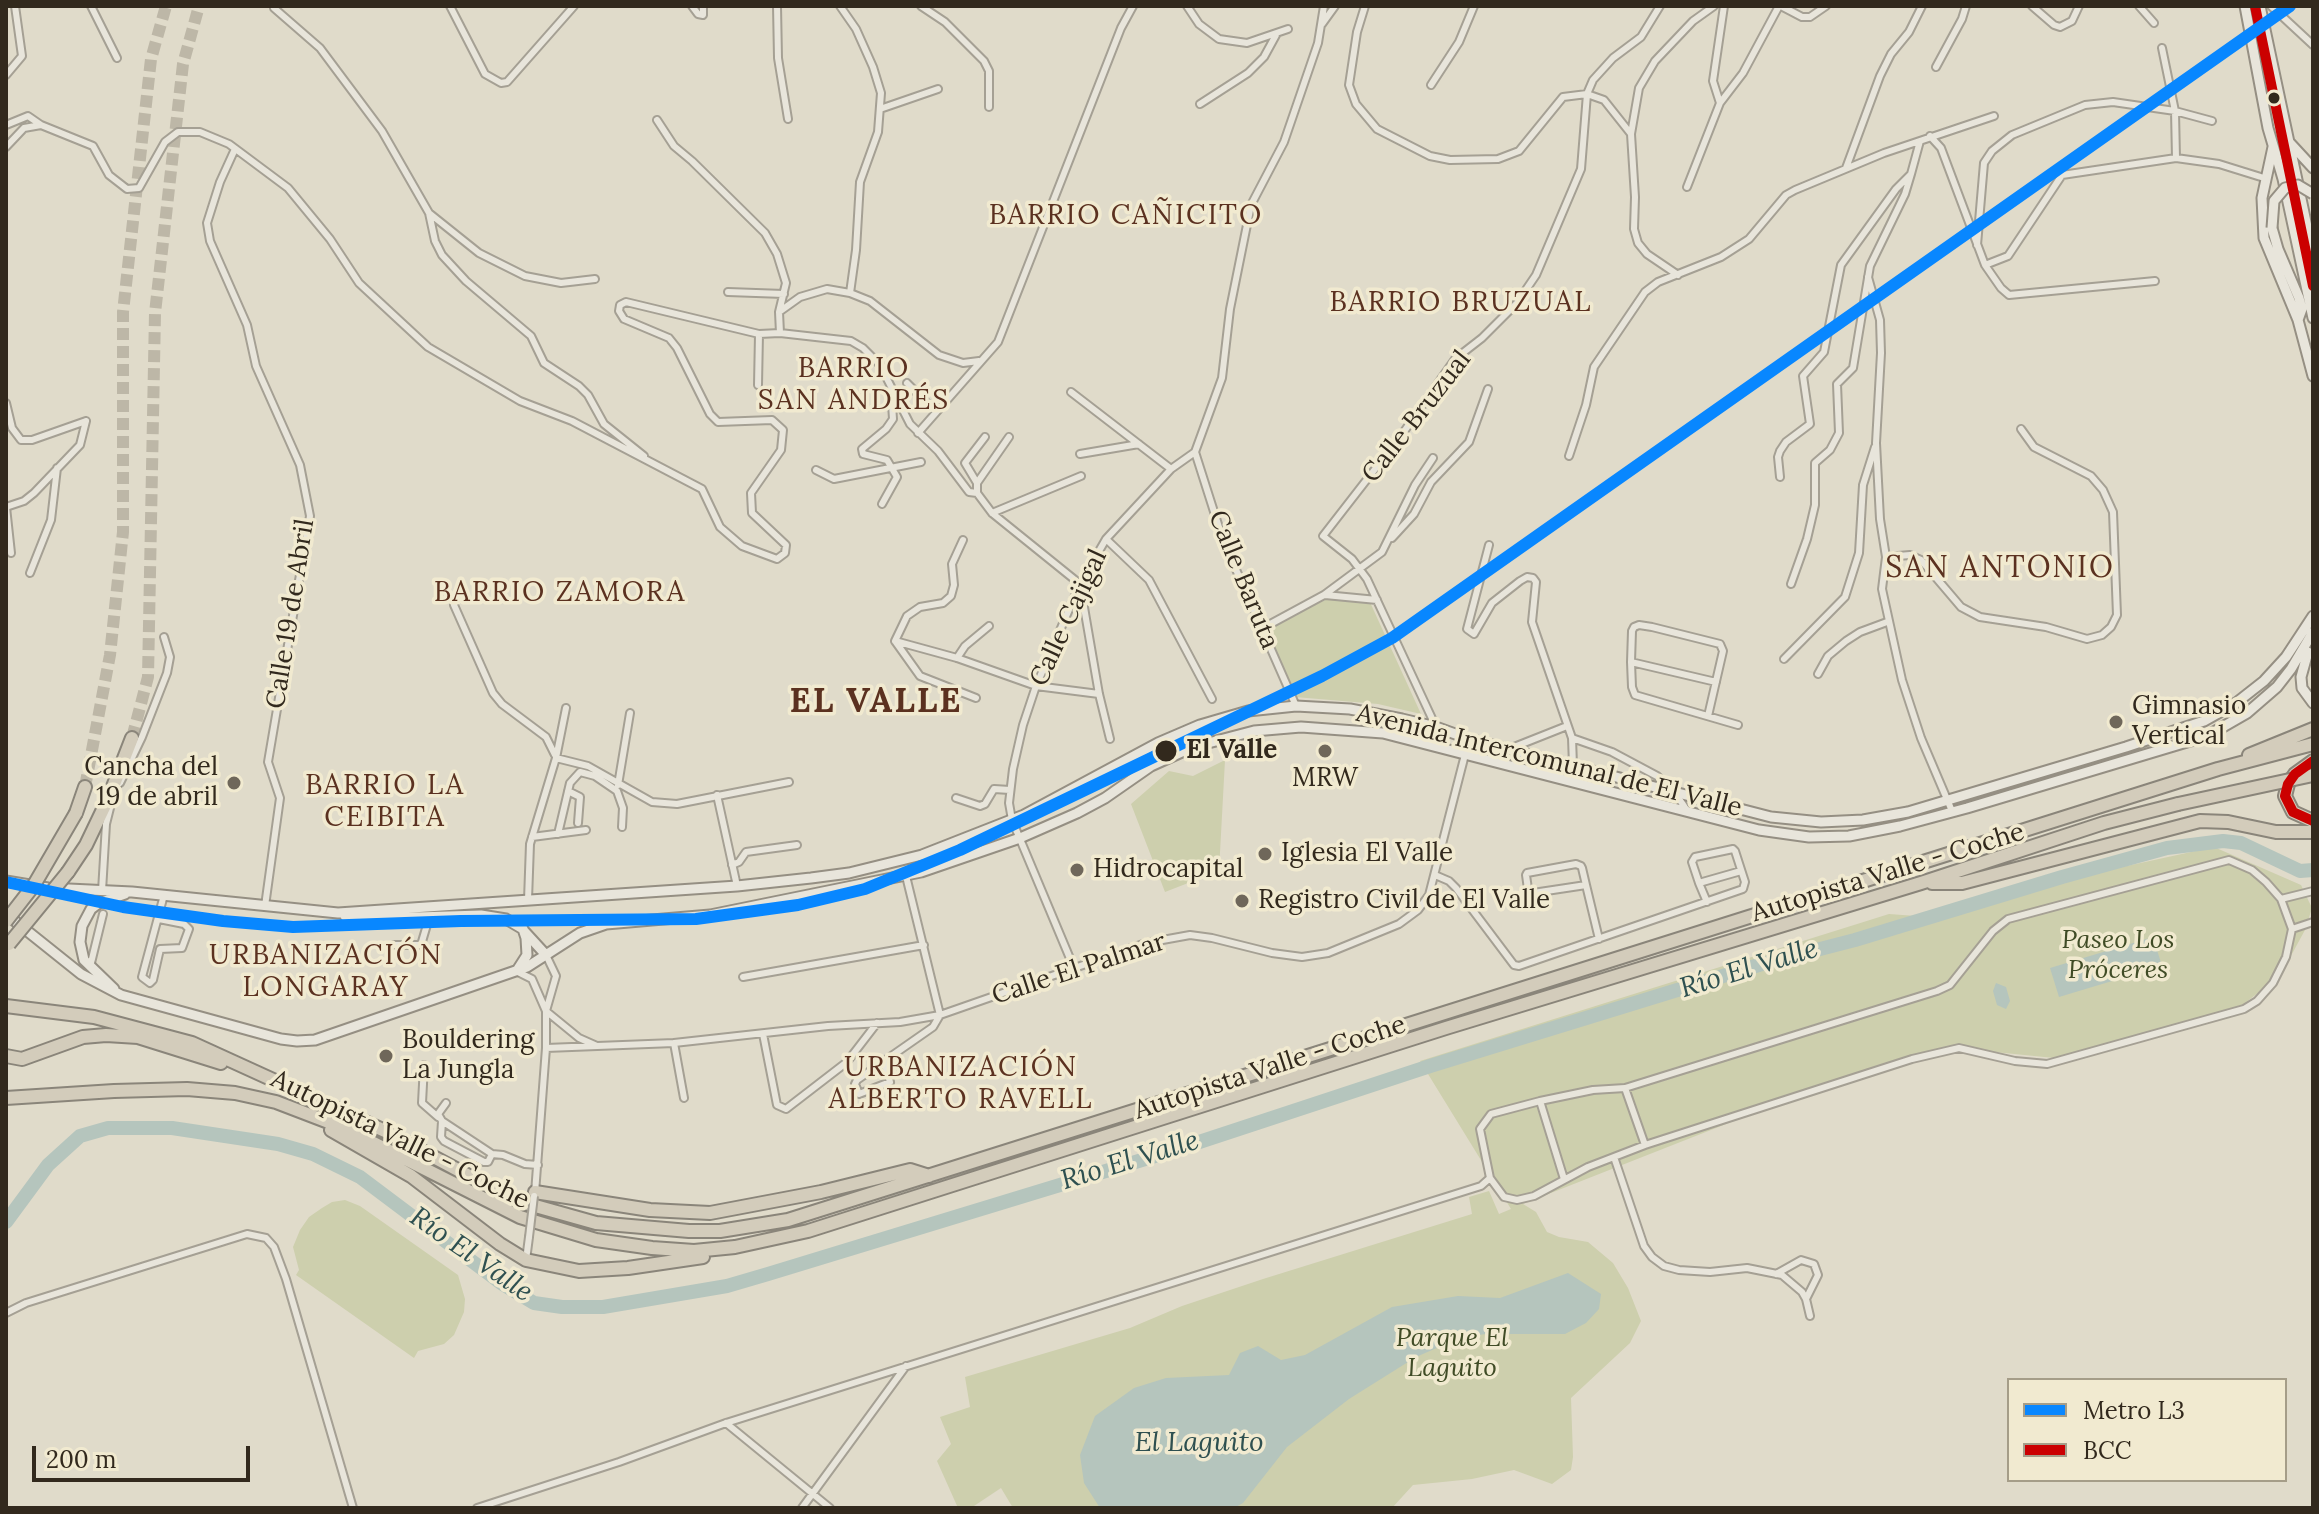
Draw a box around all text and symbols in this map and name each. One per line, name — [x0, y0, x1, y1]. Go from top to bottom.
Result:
unlabelled marker — [2266, 90, 2282, 106]
district label: BARRIO CAÑICITO — [989, 199, 1263, 233]
district label: BARRIO BRUZUAL — [1330, 286, 1592, 320]
street label: Calle Bruzual — [1356, 345, 1478, 489]
district label: BARRIO SAN ANDRÉS — [758, 352, 950, 418]
street label: Calle Baruta — [1201, 506, 1285, 654]
street label: Calle 19 de Abril — [261, 517, 321, 711]
street label: Calle Cajigal — [1024, 545, 1114, 691]
district label: SAN ANTONIO — [1885, 550, 2115, 586]
district label: BARRIO ZAMORA — [434, 576, 686, 610]
district label: EL VALLE — [789, 682, 963, 722]
place label: Gimnasio Vertical — [2132, 691, 2246, 752]
street label: Avenida Intercomunal de El Valle — [1353, 698, 1745, 824]
marker: Gimnasio Vertical — [2107, 713, 2125, 731]
place label: El Valle — [1186, 735, 1277, 767]
marker: El Valle — [1153, 738, 1179, 764]
marker: MRW — [1316, 742, 1334, 760]
place label: Cancha del 19 de abril — [84, 752, 218, 814]
place label: MRW — [1292, 763, 1358, 795]
district label: BARRIO LA CEIBITA — [305, 769, 465, 835]
marker: Cancha del 19 de abril — [225, 774, 243, 792]
street label: Autopista Valle - Coche — [1748, 817, 2028, 929]
place label: Iglesia El Valle — [1281, 838, 1453, 870]
marker: Iglesia El Valle — [1256, 845, 1274, 863]
place label: Hidrocapital — [1093, 854, 1243, 886]
marker: Hidrocapital — [1068, 861, 1086, 879]
place label: Registro Civil de El Valle — [1258, 885, 1550, 917]
marker: Registro Civil de El Valle — [1233, 892, 1251, 910]
park label: Paseo Los Próceres — [2062, 925, 2174, 986]
street label: Calle El Palmar — [988, 926, 1170, 1012]
water label: Río El Valle — [1676, 932, 1822, 1006]
district label: URBANIZACIÓN LONGARAY — [209, 939, 443, 1005]
street label: Autopista Valle - Coche — [1130, 1009, 1410, 1127]
place label: Bouldering La Jungla — [402, 1025, 534, 1086]
marker: Bouldering La Jungla — [377, 1047, 395, 1065]
district label: URBANIZACIÓN ALBERTO RAVELL — [829, 1051, 1093, 1117]
street label: Autopista Valle - Coche — [266, 1064, 534, 1216]
water label: Río El Valle — [1057, 1124, 1203, 1198]
water label: Río El Valle — [403, 1200, 539, 1310]
park label: Parque El Laguito — [1396, 1323, 1508, 1384]
legend — [2007, 1378, 2287, 1482]
text: Metro L3 — [2083, 1395, 2185, 1426]
water label: El Laguito — [1134, 1426, 1264, 1460]
scale bar — [36, 1430, 254, 1480]
text: BCC — [2083, 1435, 2131, 1466]
text: 200 m — [46, 1444, 116, 1475]

